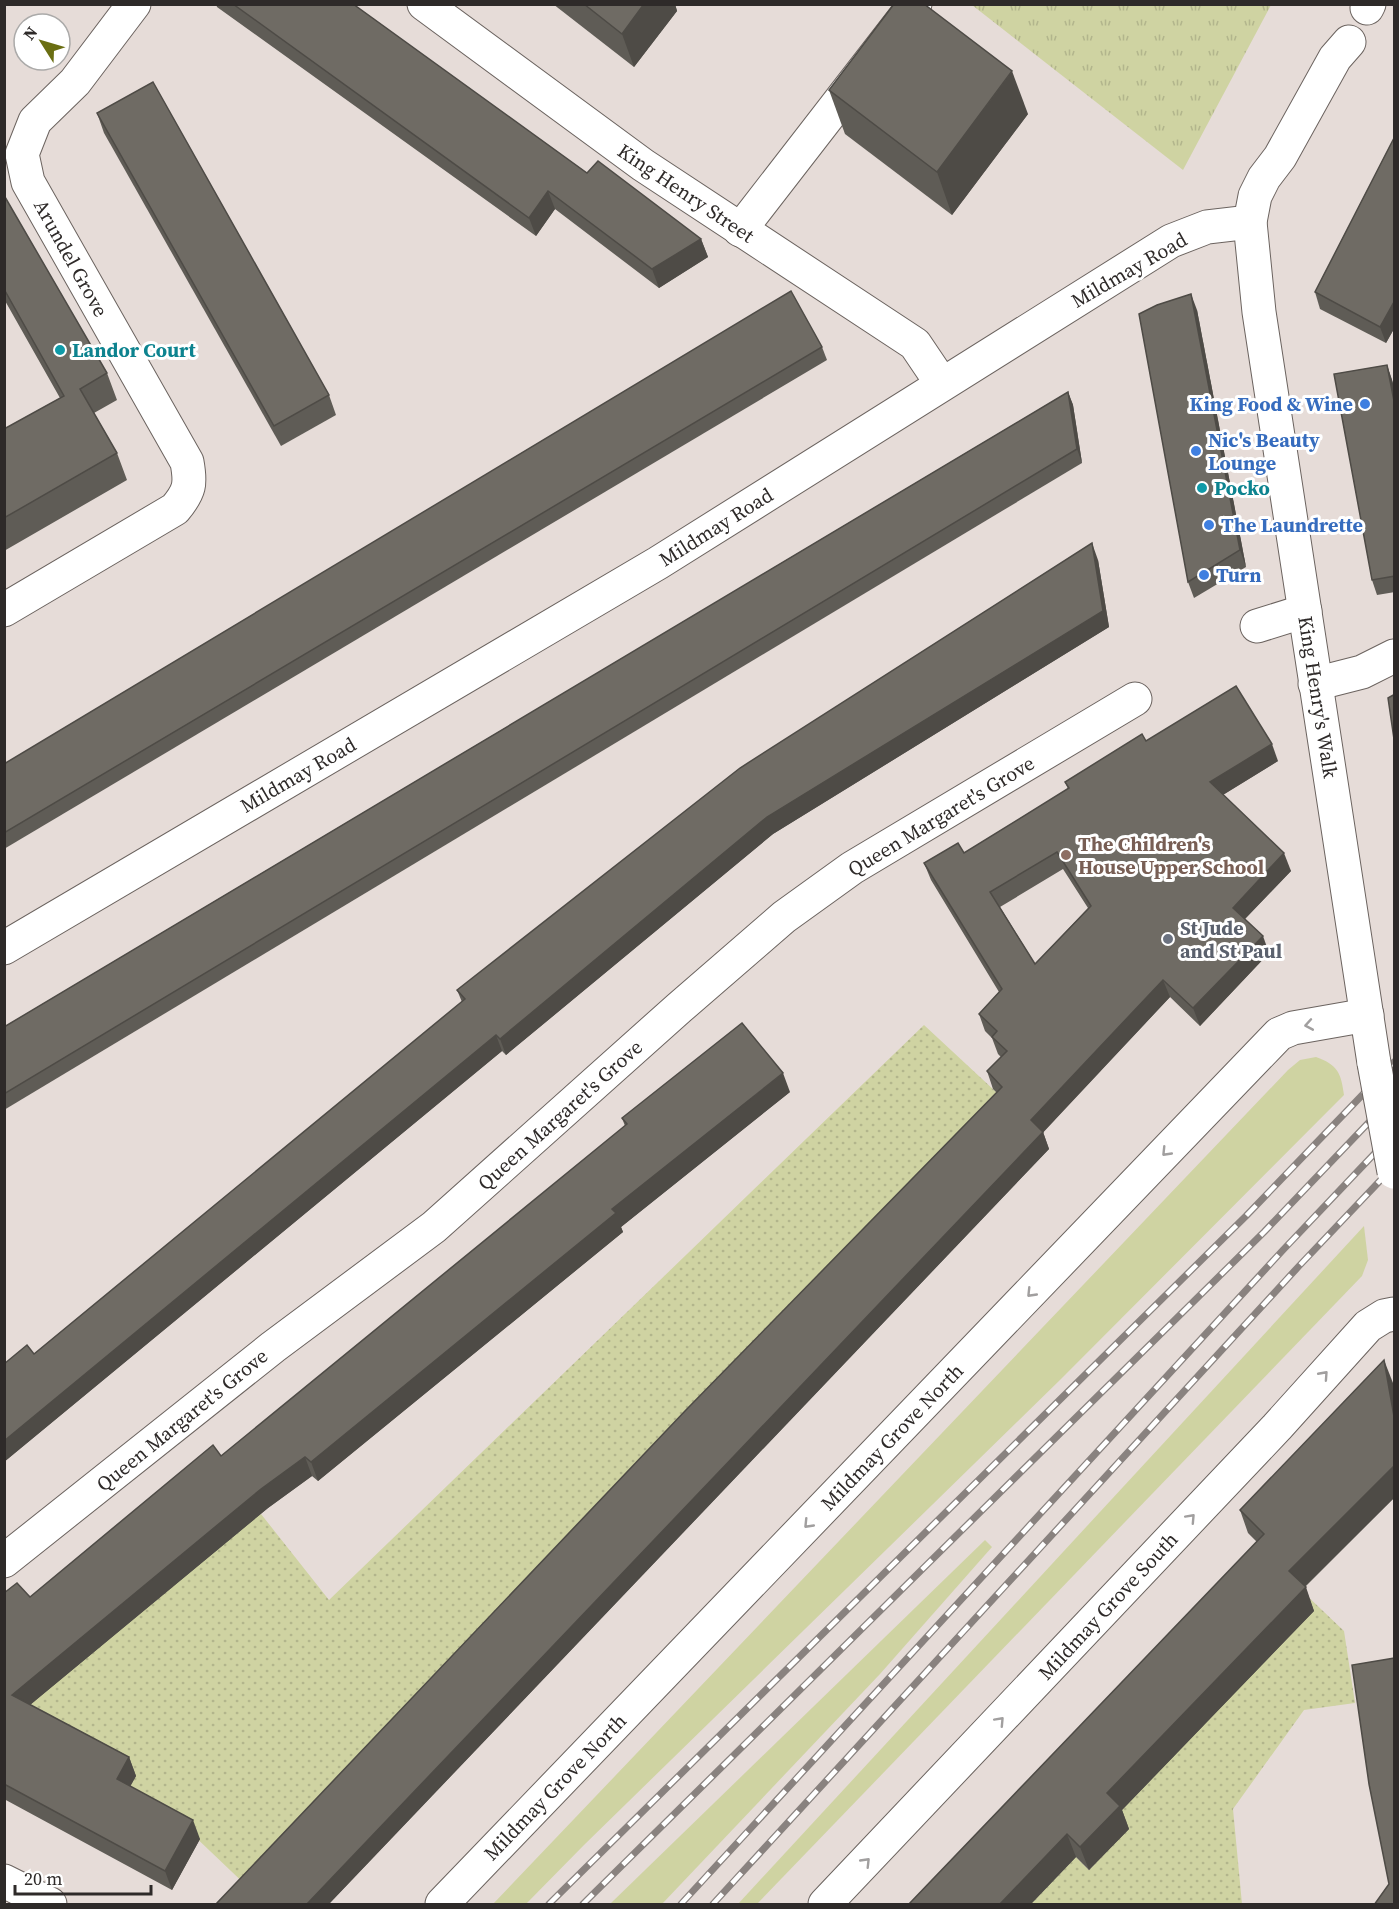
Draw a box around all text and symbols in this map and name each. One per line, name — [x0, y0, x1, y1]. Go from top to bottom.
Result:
north arrow — [12, 12, 72, 72]
text: N — [18, 21, 43, 44]
street label: King Henry Street — [612, 137, 760, 249]
street label: Arundel Grove — [27, 194, 115, 322]
street label: Mildmay Road — [1066, 225, 1193, 315]
place label: Landor Court — [72, 336, 197, 364]
marker: Landor Court — [53, 343, 67, 357]
place label: King Food & Wine — [1190, 390, 1353, 418]
marker: King Food & Wine — [1358, 397, 1372, 411]
place label: Nic's Beauty Lounge — [1208, 426, 1320, 477]
marker: Nic's Beauty Lounge — [1189, 444, 1203, 458]
place label: Pocko — [1214, 474, 1270, 502]
street label: Mildmay Road — [654, 480, 779, 573]
marker: Pocko — [1195, 481, 1209, 495]
place label: The Laundrette — [1221, 511, 1363, 539]
marker: The Laundrette — [1202, 518, 1216, 532]
place label: Turn — [1216, 561, 1261, 589]
marker: Turn — [1197, 568, 1211, 582]
street label: King Henry's Walk — [1291, 614, 1345, 780]
street label: Mildmay Road — [235, 730, 362, 820]
street label: Queen Margaret's Grove — [842, 749, 1040, 883]
place label: The Children's House Upper School — [1078, 830, 1264, 881]
marker: The Children's House Upper School — [1059, 848, 1073, 862]
place label: St Jude and St Paul — [1180, 914, 1282, 965]
marker: St Jude and St Paul — [1161, 932, 1175, 946]
one-way arrow — [1304, 1018, 1314, 1031]
street label: Queen Margaret's Grove — [471, 1033, 649, 1197]
one-way arrow — [1162, 1145, 1173, 1156]
one-way arrow — [1027, 1285, 1038, 1296]
street label: Queen Margaret's Grove — [90, 1342, 274, 1498]
street label: Mildmay Grove North — [814, 1357, 970, 1517]
one-way arrow — [1317, 1371, 1328, 1382]
one-way arrow — [1184, 1514, 1195, 1525]
one-way arrow — [804, 1517, 815, 1527]
street label: Mildmay Grove South — [1032, 1526, 1184, 1686]
street label: Mildmay Grove North — [477, 1707, 633, 1867]
one-way arrow — [993, 1717, 1004, 1728]
scale bar — [15, 1858, 152, 1896]
one-way arrow — [858, 1859, 869, 1870]
text: 20 m — [24, 1866, 62, 1891]

